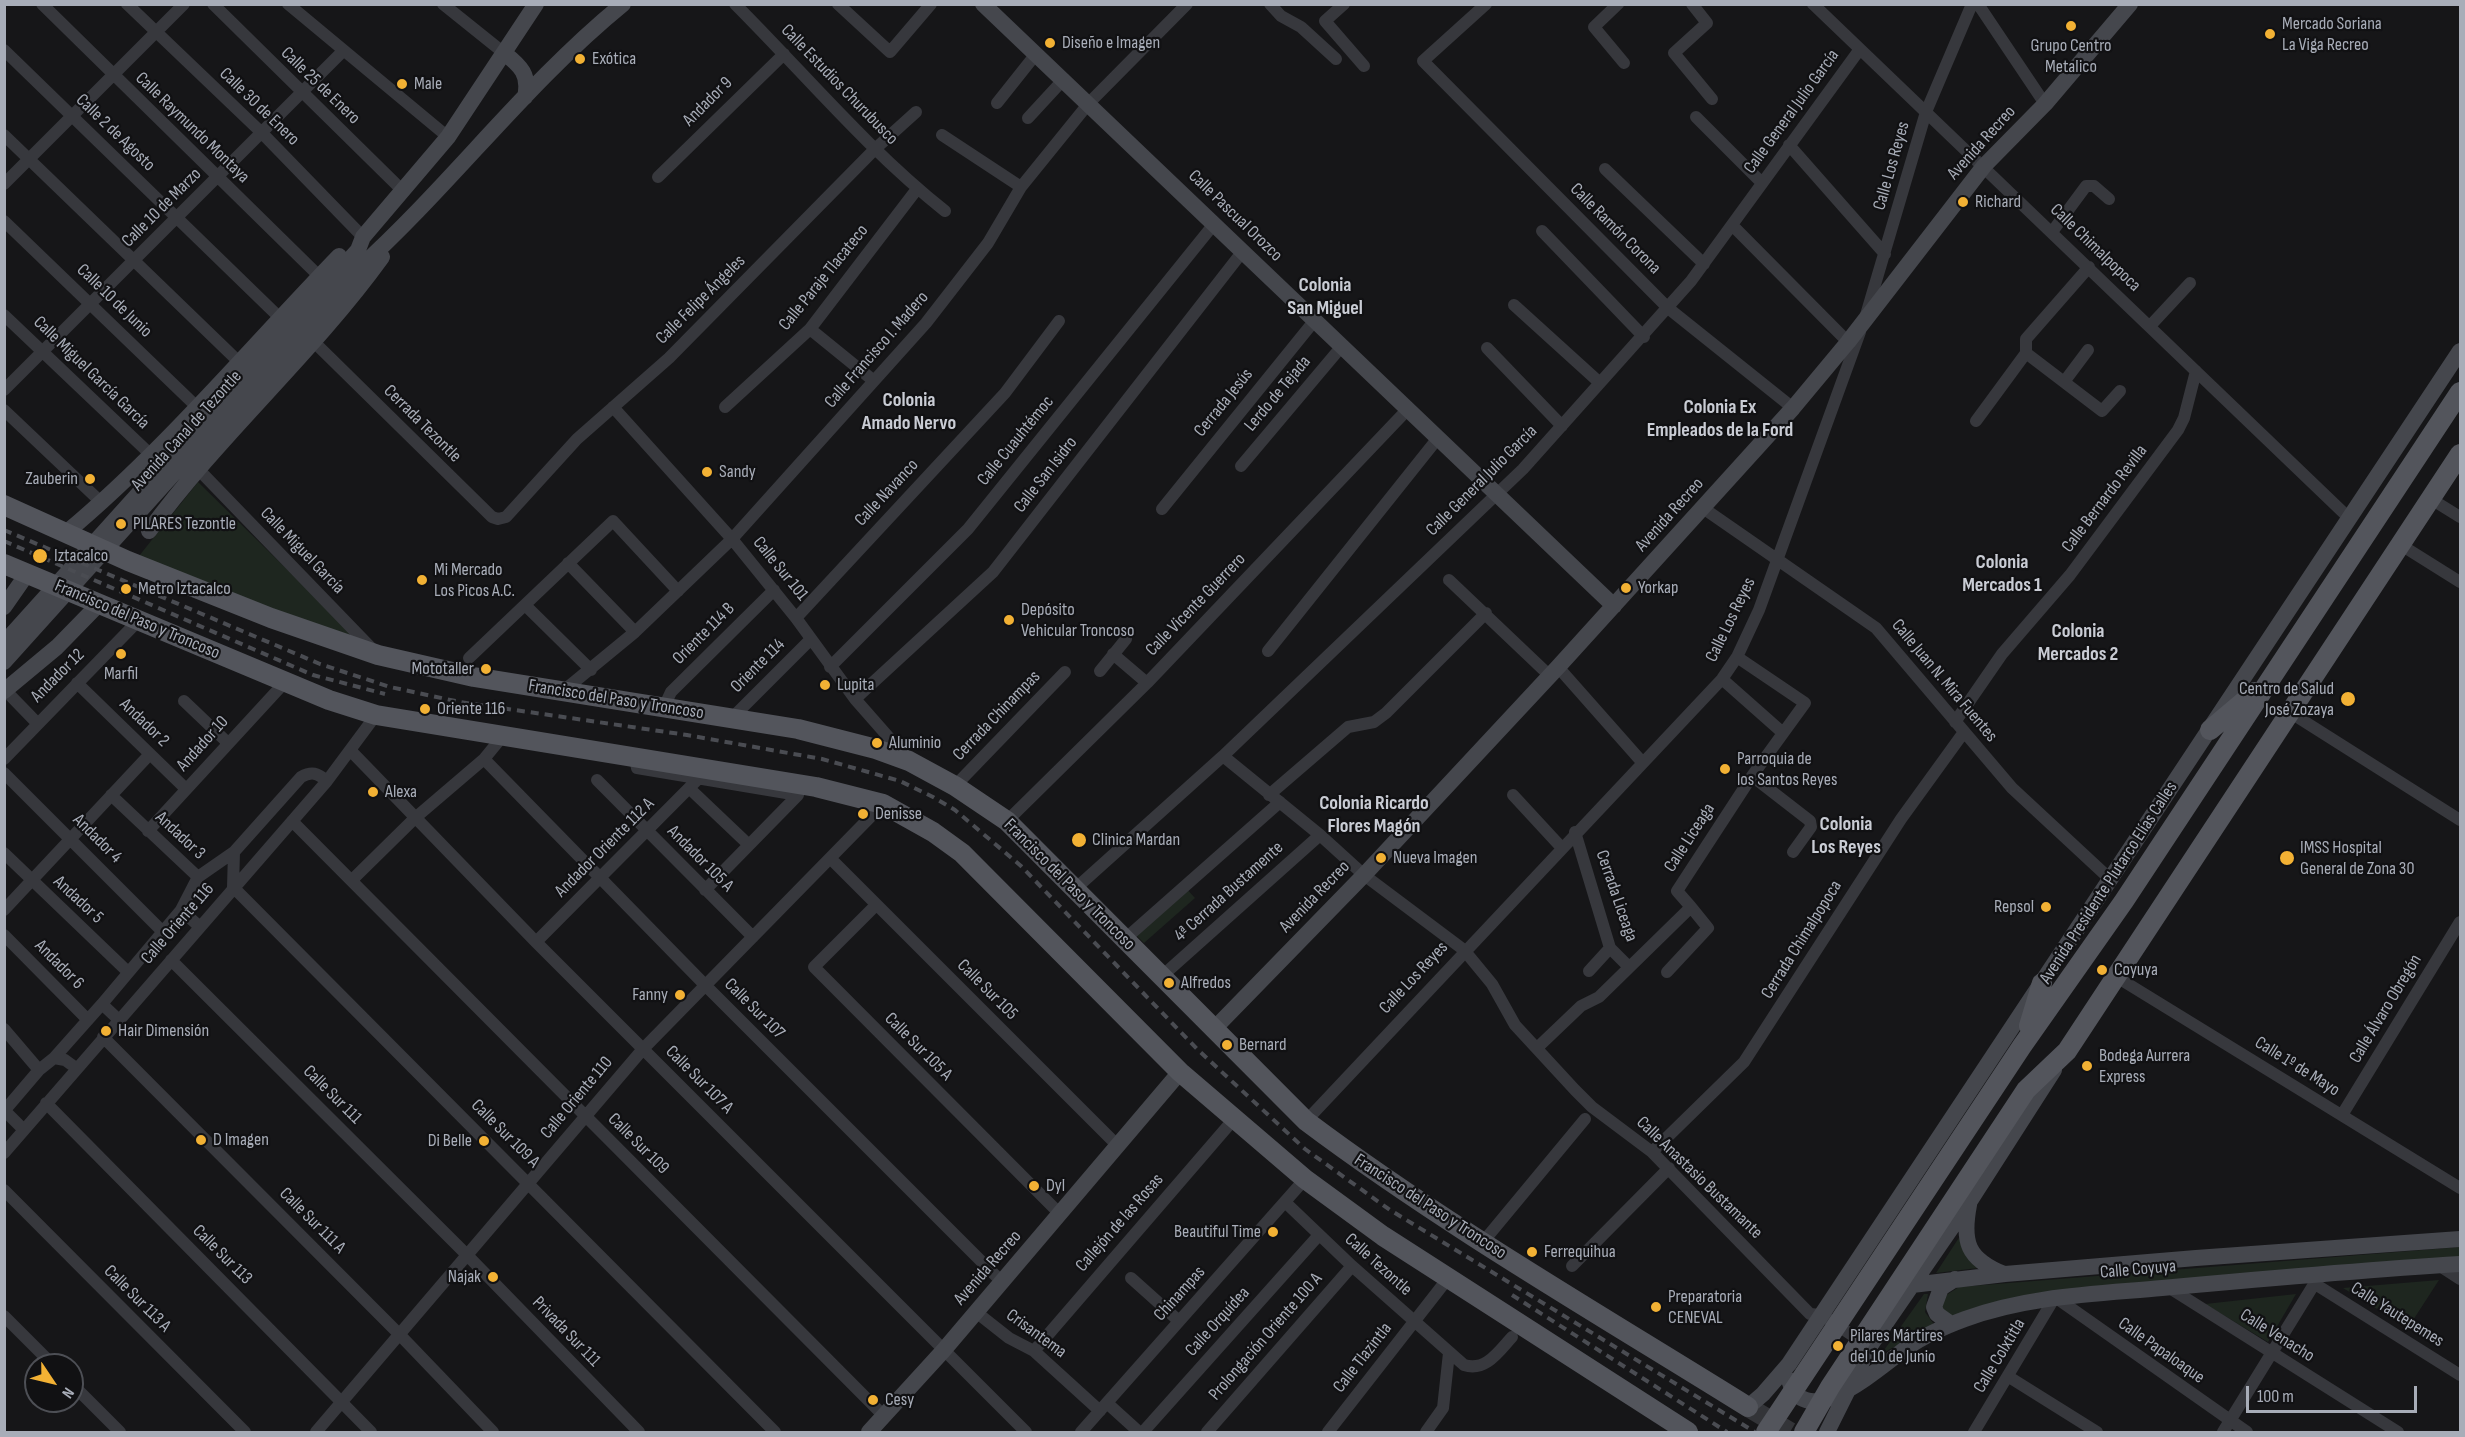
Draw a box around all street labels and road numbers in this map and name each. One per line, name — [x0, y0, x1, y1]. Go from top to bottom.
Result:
street label: Calle Estudios Churubusco — [776, 20, 902, 150]
street label: Calle 25 de Enero — [276, 43, 364, 129]
street label: Calle General Julio García — [1740, 46, 1844, 178]
street label: Calle 30 de Enero — [214, 63, 304, 151]
street label: Calle Raymundo Montaya — [130, 68, 254, 188]
street label: Andador 9 — [679, 73, 737, 131]
street label: Calle 2 de Agosto — [71, 90, 159, 176]
street label: Avenida Recreo — [1943, 102, 2021, 184]
street label: Calle Los Reyes — [1869, 119, 1915, 213]
street label: Calle 10 de Marzo — [118, 164, 206, 252]
street label: Calle Pascual Orozco — [1183, 166, 1287, 266]
street label: Calle Ramón Corona — [1565, 179, 1665, 279]
street label: Calle Chimalpopoca — [2045, 199, 2145, 297]
street label: Calle Paraje Tlacateco — [775, 221, 873, 335]
street label: Calle Felipe Ángeles — [652, 251, 750, 349]
street label: Calle 10 de Junio — [72, 260, 156, 342]
street label: Calle Francisco I. Madero — [820, 287, 934, 413]
street label: Calle Miguel García García — [28, 312, 154, 434]
street label: Lerdo de Tejada — [1240, 352, 1316, 436]
street label: Cerrada Jesús — [1190, 365, 1258, 441]
street label: Avenida Canal de Tezontle — [127, 366, 247, 496]
street label: Cerrada Tezontle — [379, 381, 465, 467]
street label: Calle Cuauhtémoc — [973, 392, 1059, 490]
street label: Calle General Julio García — [1422, 421, 1542, 541]
street label: Calle San Isidro — [1010, 433, 1082, 517]
street label: Calle Bernardo Revilla — [2058, 441, 2152, 557]
street label: Calle Navanco — [850, 455, 924, 531]
street label: Avenida Recreo — [1631, 474, 1709, 556]
street label: Calle Miguel García — [255, 503, 349, 599]
street label: Calle Sur 101 — [748, 533, 812, 605]
street label: Calle Vicente Guerrero — [1141, 549, 1251, 661]
street label: Calle Los Reyes — [1701, 574, 1761, 666]
street label: Francisco del Paso y Troncoso — [51, 575, 223, 665]
street label: Oriente 114 B — [668, 598, 740, 670]
street label: Calle Juan N. Mira Fuentes — [1886, 615, 2002, 747]
street label: Oriente 114 — [726, 634, 790, 698]
street label: Andador 12 — [27, 645, 89, 707]
street label: Cerrada Chinampas — [949, 666, 1045, 766]
street label: Francisco del Paso y Troncoso — [527, 675, 705, 725]
street label: Andador 2 — [115, 694, 173, 752]
street label: Andador 10 — [172, 712, 234, 776]
street label: Avenida Presidente Plutarco Elías Calles — [2035, 778, 2183, 988]
street label: Andador Oriente 112 A — [551, 794, 659, 902]
street label: Calle Liceaga — [1660, 800, 1720, 876]
street label: Andador 3 — [150, 807, 210, 865]
street label: Andador 4 — [68, 810, 126, 868]
street label: Francisco del Paso y Troncoso — [999, 815, 1139, 955]
street label: Andador 105 A — [662, 821, 738, 897]
street label: 4ª Cerrada Bustamente — [1170, 837, 1288, 947]
street label: Cerrada Liceaga — [1590, 847, 1642, 945]
street label: Avenida Recreo — [1275, 856, 1355, 938]
street label: Andador 5 — [49, 872, 107, 928]
street label: Cerrada Chimalpopoca — [1757, 877, 1847, 1003]
street label: Calle Oriente 116 — [137, 879, 219, 969]
street label: Andador 6 — [30, 936, 88, 994]
street label: Calle Los Reyes — [1375, 937, 1453, 1019]
street label: Calle Álvaro Obregón — [2345, 951, 2427, 1067]
street label: Calle Sur 105 — [952, 955, 1022, 1025]
street label: Calle Sur 107 — [719, 974, 789, 1044]
street label: Calle Sur 105 A — [879, 1008, 957, 1086]
street label: Calle 1º de Mayo — [2251, 1032, 2343, 1102]
street label: Calle Sur 107 A — [660, 1041, 738, 1119]
street label: Calle Oriente 110 — [536, 1052, 618, 1144]
street label: Calle Sur 111 — [298, 1061, 366, 1129]
street label: Calle Sur 109 A — [466, 1095, 544, 1173]
street label: Calle Sur 109 — [603, 1109, 673, 1179]
street label: Calle Anastasio Bustamante — [1631, 1112, 1767, 1244]
street label: Francisco del Paso y Troncoso — [1350, 1150, 1510, 1264]
street label: Callejón de las Rosas — [1071, 1169, 1169, 1277]
street label: Calle Sur 111 A — [274, 1183, 350, 1259]
street label: Calle Sur 113 — [188, 1221, 256, 1289]
street label: Avenida Recreo — [950, 1226, 1026, 1310]
street label: Calle Tezontle — [1340, 1229, 1416, 1301]
street label: Calle Coyuya — [2099, 1256, 2177, 1284]
street label: Calle Sur 113 A — [99, 1261, 175, 1337]
street label: Chinampas — [1150, 1262, 1210, 1326]
street label: Prolongación Oriente 100 A — [1205, 1269, 1327, 1405]
street label: Calle Yautepemes — [2346, 1278, 2448, 1352]
street label: Calle Orquídea — [1181, 1283, 1255, 1361]
street label: Privada Sur 111 — [527, 1292, 605, 1372]
street label: Crisantema — [1002, 1305, 1070, 1363]
street label: Calle Venacho — [2236, 1305, 2318, 1367]
street label: Calle Papaloaque — [2114, 1313, 2208, 1389]
street label: Calle Colxtitla — [1969, 1315, 2031, 1397]
street label: Calle Tlazintla — [1329, 1319, 1397, 1397]

